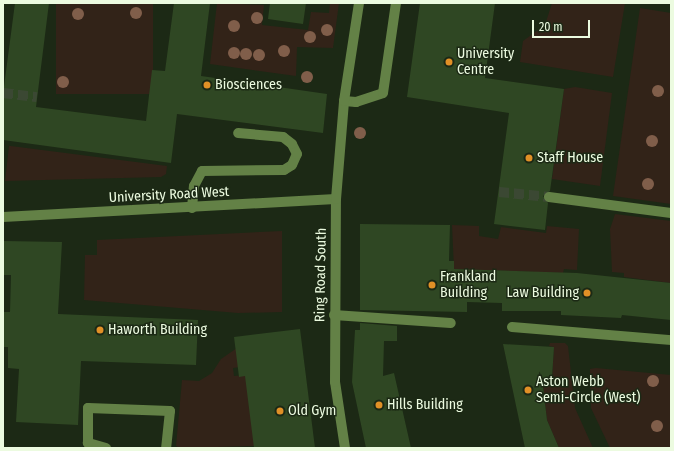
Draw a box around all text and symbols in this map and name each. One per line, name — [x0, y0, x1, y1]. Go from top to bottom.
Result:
scale bar — [534, 12, 592, 38]
text: 20 m — [539, 20, 563, 34]
place label: University Centre — [457, 46, 514, 78]
marker: University Centre — [444, 57, 454, 67]
place label: Biosciences — [215, 77, 282, 93]
marker: Biosciences — [202, 80, 212, 90]
place label: Staff House — [537, 150, 603, 166]
marker: Staff House — [524, 153, 534, 163]
street label: University Road West — [108, 183, 230, 207]
street label: Ring Road South — [312, 228, 330, 322]
place label: Frankland Building — [440, 269, 496, 302]
marker: Frankland Building — [427, 280, 437, 290]
place label: Law Building — [507, 285, 579, 301]
marker: Law Building — [582, 288, 592, 298]
place label: Haworth Building — [108, 322, 207, 338]
marker: Haworth Building — [95, 325, 105, 335]
place label: Aston Webb Semi-Circle (West) — [536, 374, 640, 406]
marker: Aston Webb Semi-Circle (West) — [523, 385, 533, 395]
place label: Hills Building — [387, 397, 463, 413]
marker: Hills Building — [374, 400, 384, 410]
place label: Old Gym — [288, 403, 336, 419]
marker: Old Gym — [275, 406, 285, 416]

